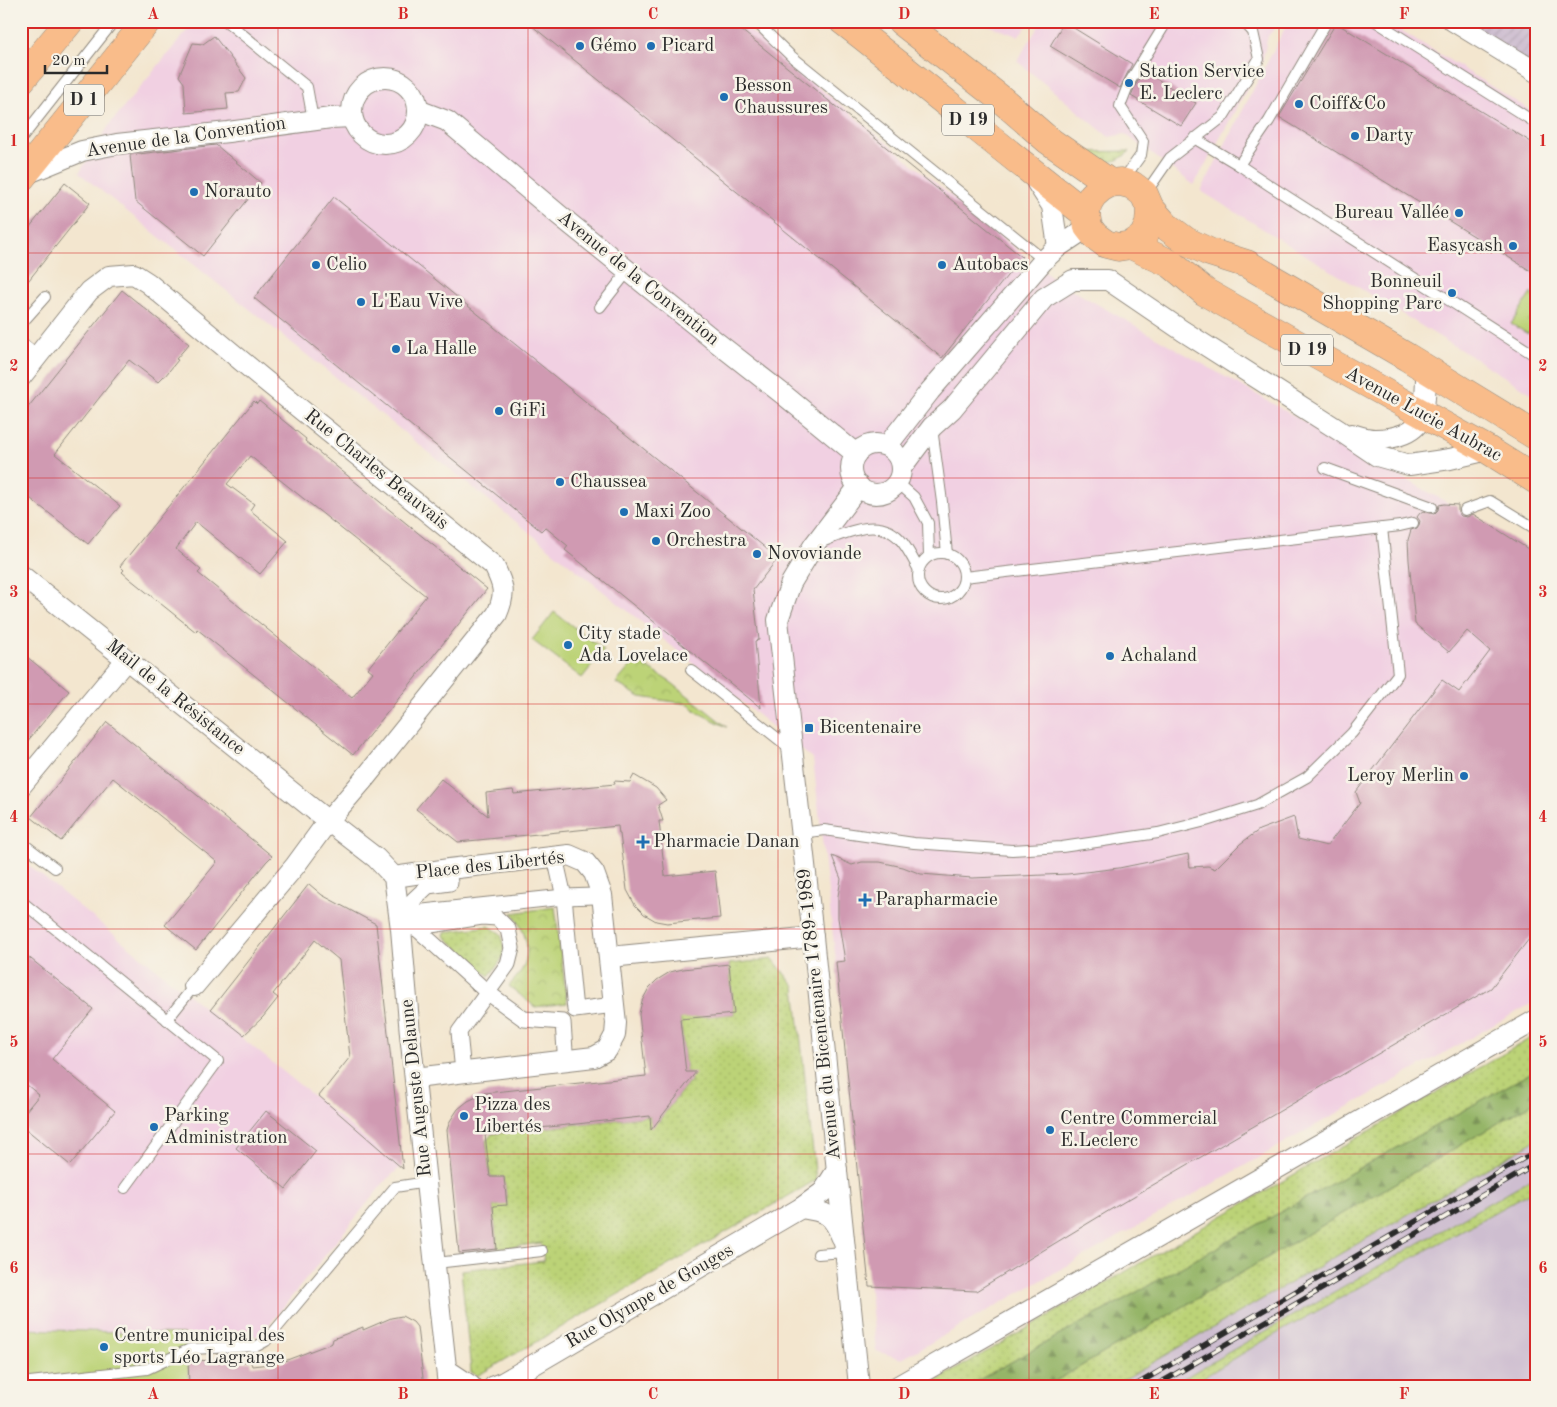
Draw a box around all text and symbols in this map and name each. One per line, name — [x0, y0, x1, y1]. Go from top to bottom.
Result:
text: A — [147, 7, 159, 23]
text: B — [397, 7, 409, 23]
text: C — [648, 7, 658, 23]
text: D — [898, 7, 910, 23]
text: E — [1148, 7, 1160, 23]
text: F — [1399, 7, 1410, 23]
place label: Gémo — [590, 37, 637, 56]
place label: Picard — [661, 37, 715, 56]
marker: Gémo — [574, 40, 586, 52]
marker: Picard — [645, 40, 657, 52]
scale bar — [45, 42, 108, 74]
text: 20 m — [52, 54, 86, 69]
place label: Station Service E. Leclerc — [1139, 63, 1264, 104]
place label: Besson Chaussures — [734, 77, 828, 118]
marker: Station Service E. Leclerc — [1123, 77, 1135, 89]
road number: D 1 — [64, 84, 104, 116]
marker: Besson Chaussures — [718, 91, 730, 103]
place label: Coiff&Co — [1309, 95, 1386, 114]
marker: Coiff&Co — [1293, 98, 1305, 110]
road number: D 19 — [942, 104, 994, 136]
street label: Avenue de la Convention — [85, 115, 287, 161]
place label: Darty — [1365, 127, 1414, 146]
marker: Darty — [1349, 130, 1361, 142]
text: 1 — [9, 134, 19, 150]
text: 1 — [1538, 134, 1548, 150]
place label: Norauto — [204, 183, 271, 202]
marker: Norauto — [188, 186, 200, 198]
place label: Bureau Vallée — [1334, 204, 1449, 223]
marker: Bureau Vallée — [1453, 207, 1465, 219]
street label: Avenue de la Convention — [554, 208, 722, 350]
place label: Easycash — [1427, 237, 1503, 256]
marker: Easycash — [1507, 240, 1519, 252]
place label: Celio — [326, 256, 367, 275]
place label: Autobacs — [952, 256, 1028, 275]
marker: Celio — [310, 259, 322, 271]
marker: Autobacs — [936, 259, 948, 271]
place label: Bonneuil Shopping Parc — [1322, 273, 1442, 314]
marker: Bonneuil Shopping Parc — [1446, 287, 1458, 299]
place label: L'Eau Vive — [371, 293, 463, 312]
marker: L'Eau Vive — [355, 296, 367, 308]
road number: D 19 — [1281, 334, 1333, 366]
place label: La Halle — [406, 340, 477, 359]
marker: La Halle — [390, 343, 402, 355]
text: 2 — [9, 359, 19, 375]
text: 2 — [1538, 359, 1548, 375]
street label: Avenue Lucie Aubrac — [1341, 364, 1505, 466]
place label: GiFi — [509, 402, 546, 421]
marker: GiFi — [493, 405, 505, 417]
street label: Rue Charles Beauvais — [300, 406, 452, 534]
place label: Chaussea — [570, 473, 648, 492]
marker: Chaussea — [554, 476, 566, 488]
place label: Maxi Zoo — [634, 503, 711, 522]
marker: Maxi Zoo — [618, 506, 630, 518]
place label: Orchestra — [666, 532, 747, 551]
marker: Orchestra — [650, 535, 662, 547]
place label: Novoviande — [767, 545, 862, 564]
marker: Novoviande — [751, 548, 763, 560]
text: 3 — [9, 585, 19, 601]
text: 3 — [1538, 585, 1548, 601]
place label: City stade Ada Lovelace — [578, 625, 688, 666]
street label: Mail de la Résistance — [102, 636, 248, 760]
marker: City stade Ada Lovelace — [562, 639, 574, 651]
place label: Achaland — [1120, 647, 1197, 666]
marker: Achaland — [1104, 650, 1116, 662]
place label: Bicentenaire — [819, 719, 921, 738]
marker: Bicentenaire — [803, 722, 815, 734]
place label: Leroy Merlin — [1347, 767, 1454, 786]
marker: Leroy Merlin — [1458, 770, 1470, 782]
text: 4 — [9, 810, 19, 826]
text: 4 — [1538, 810, 1548, 826]
place label: Pharmacie Danan — [653, 833, 800, 852]
marker: Pharmacie Danan — [637, 836, 649, 848]
street label: Place des Libertés — [415, 849, 565, 883]
street label: Avenue du Bicentenaire 1789-1989 — [795, 867, 845, 1161]
place label: Parapharmacie — [875, 891, 998, 910]
marker: Parapharmacie — [859, 894, 871, 906]
street label: Rue Auguste Delaune — [398, 998, 436, 1178]
text: 5 — [9, 1035, 19, 1051]
text: 5 — [1538, 1035, 1548, 1051]
place label: Pizza des Libertés — [474, 1096, 550, 1137]
place label: Parking Administration — [164, 1107, 288, 1148]
marker: Pizza des Libertés — [458, 1110, 470, 1122]
place label: Centre Commercial E.Leclerc — [1060, 1110, 1217, 1151]
marker: Parking Administration — [148, 1121, 160, 1133]
marker: Centre Commercial E.Leclerc — [1044, 1124, 1056, 1136]
street label: Rue Olympe de Gouges — [563, 1241, 737, 1353]
text: 6 — [9, 1261, 19, 1277]
text: 6 — [1538, 1261, 1548, 1277]
place label: Centre municipal des sports Léo Lagrange — [114, 1327, 285, 1368]
marker: Centre municipal des sports Léo Lagrange — [98, 1341, 110, 1353]
text: A — [147, 1387, 159, 1403]
text: B — [397, 1387, 409, 1403]
text: C — [648, 1387, 658, 1403]
text: D — [898, 1387, 910, 1403]
text: E — [1148, 1387, 1160, 1403]
text: F — [1399, 1387, 1410, 1403]

